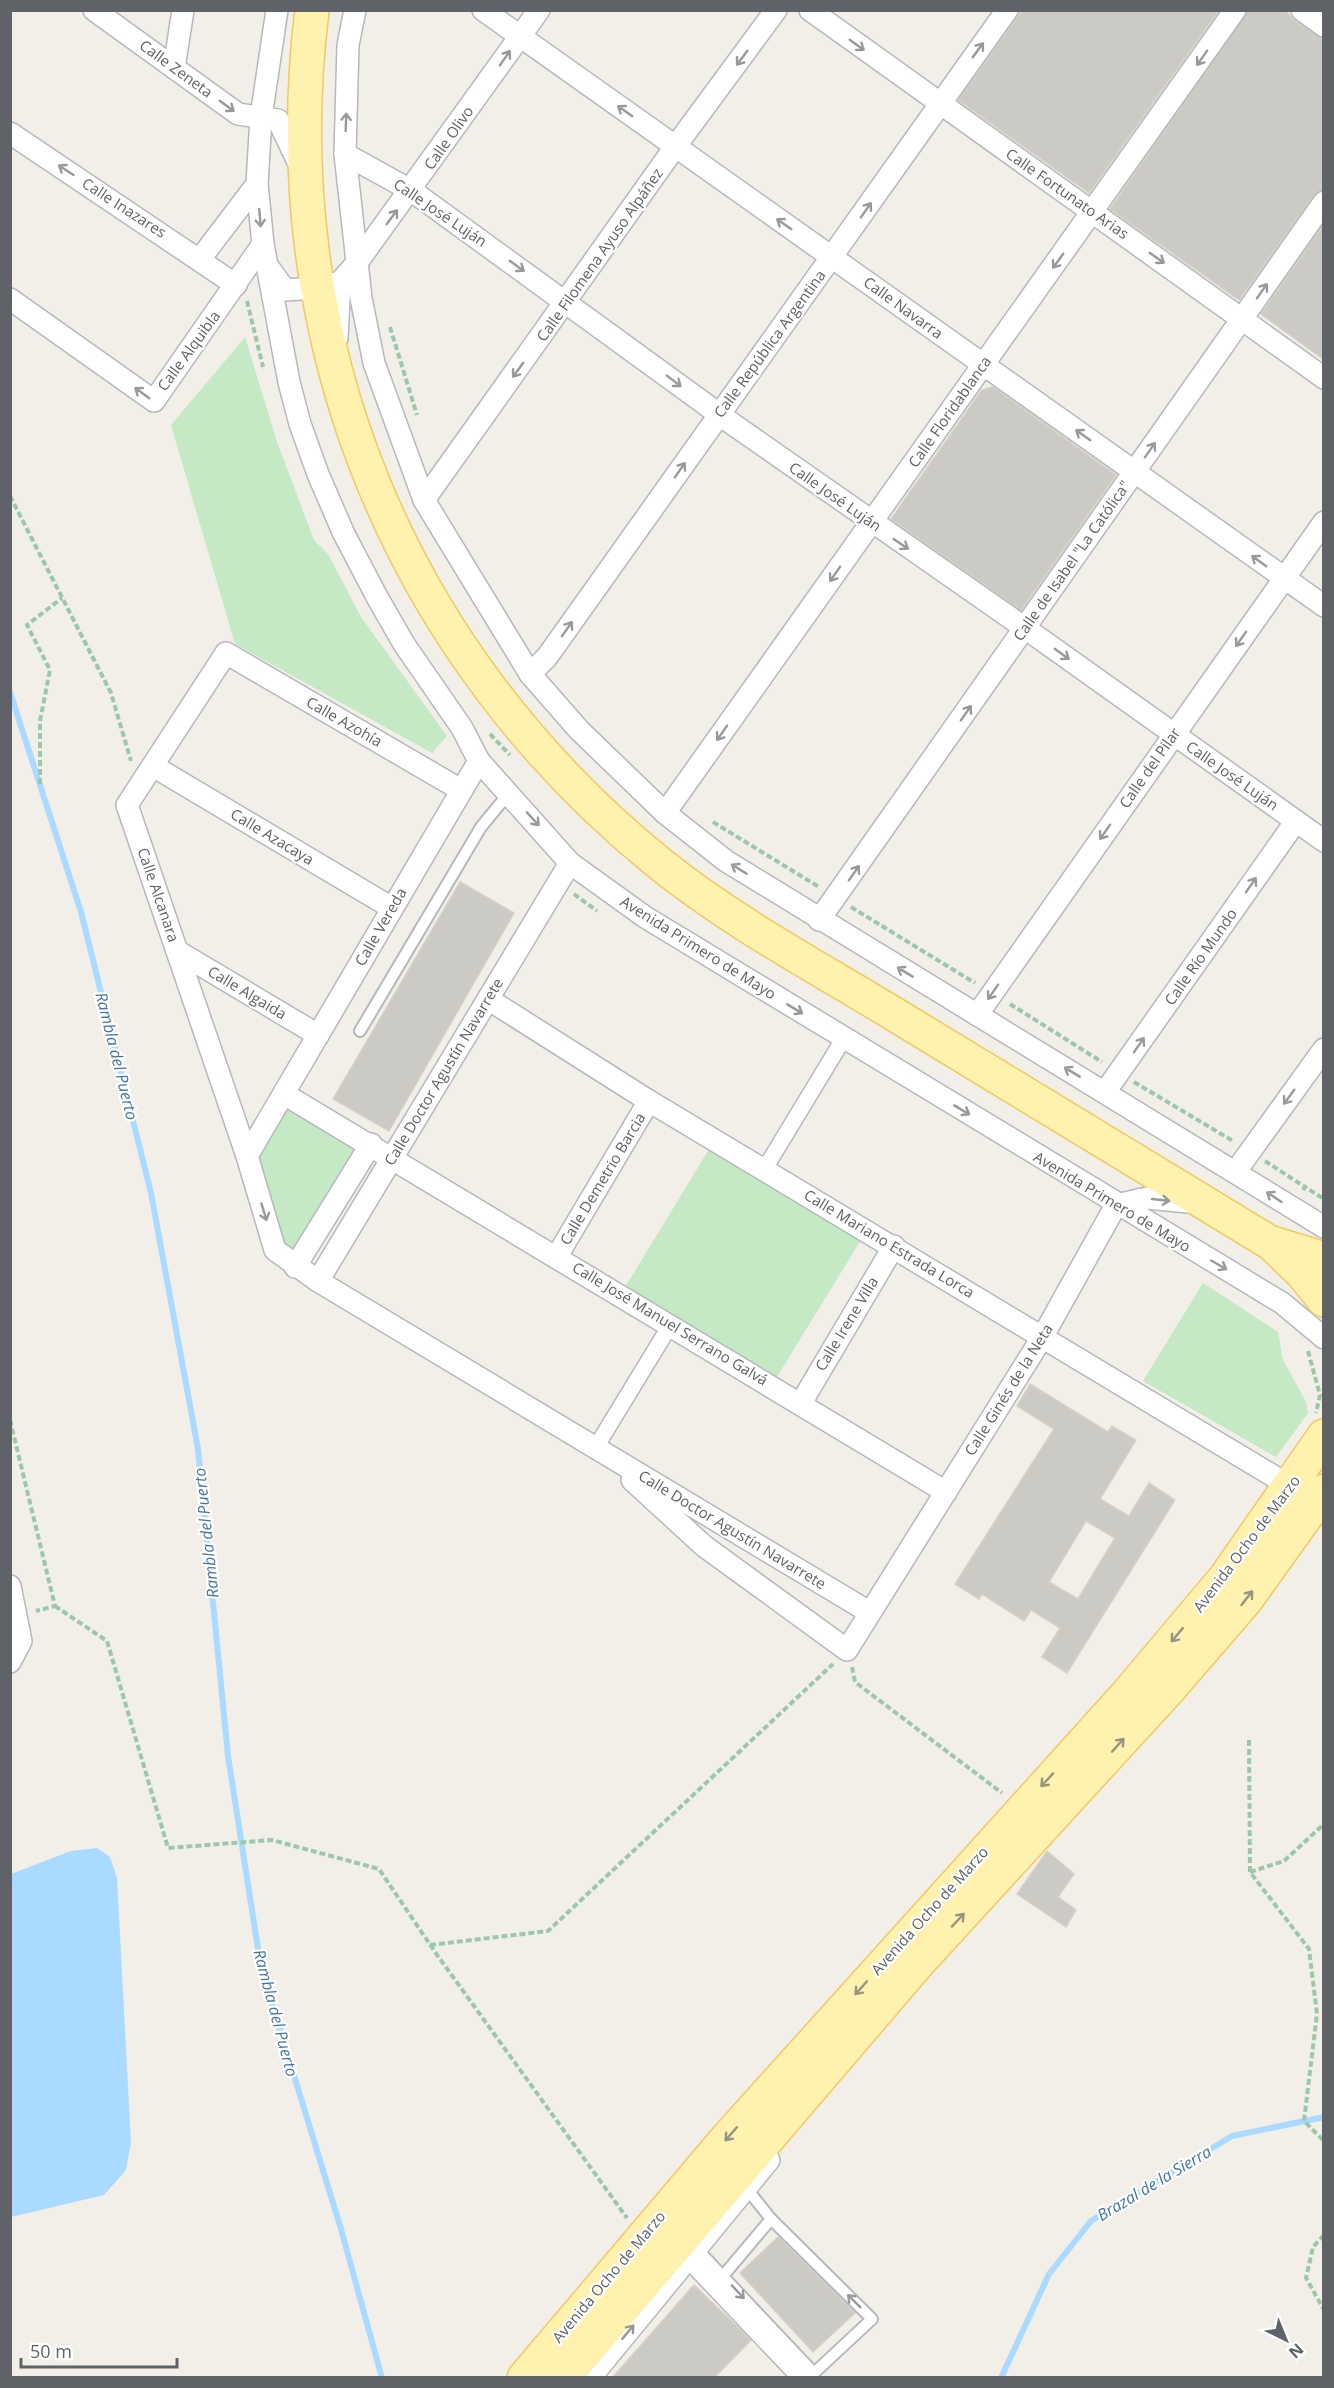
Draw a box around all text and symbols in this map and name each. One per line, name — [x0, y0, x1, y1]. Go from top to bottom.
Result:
street label: Calle Zeneta — [136, 35, 217, 102]
one-way arrow — [849, 39, 865, 51]
one-way arrow — [972, 43, 984, 59]
one-way arrow — [735, 49, 748, 65]
one-way arrow — [1196, 50, 1208, 66]
one-way arrow — [499, 51, 511, 67]
one-way arrow — [219, 100, 235, 112]
street label: Calle Olivo — [419, 102, 477, 173]
one-way arrow — [618, 105, 634, 117]
one-way arrow — [340, 112, 352, 132]
street label: Calle Fortunato Arias — [1002, 143, 1133, 243]
one-way arrow — [58, 164, 75, 176]
street label: Calle Filomena Ayuso Alpáñez — [531, 164, 667, 345]
street label: Calle Inazares — [79, 173, 170, 242]
street label: Calle José Luján — [390, 174, 491, 251]
one-way arrow — [860, 202, 872, 218]
one-way arrow — [255, 207, 266, 227]
one-way arrow — [385, 209, 398, 225]
one-way arrow — [777, 218, 793, 230]
one-way arrow — [1149, 252, 1165, 265]
one-way arrow — [1052, 253, 1064, 269]
one-way arrow — [508, 260, 524, 272]
street label: Calle República Argentina — [709, 266, 830, 421]
street label: Calle Navarra — [860, 272, 947, 343]
one-way arrow — [1256, 283, 1268, 299]
street label: Calle Alquibla — [152, 306, 224, 394]
street label: Calle Floridablanca — [903, 352, 995, 471]
one-way arrow — [512, 361, 524, 377]
one-way arrow — [666, 375, 682, 388]
one-way arrow — [134, 386, 150, 399]
one-way arrow — [1075, 429, 1091, 441]
one-way arrow — [1144, 442, 1156, 458]
street label: Calle José Luján — [785, 457, 886, 536]
one-way arrow — [674, 462, 686, 478]
street label: Calle de Isabel "La Católica" — [1008, 476, 1134, 645]
one-way arrow — [892, 538, 909, 550]
one-way arrow — [1251, 554, 1267, 567]
one-way arrow — [829, 566, 841, 582]
one-way arrow — [561, 621, 573, 637]
one-way arrow — [1235, 630, 1247, 646]
one-way arrow — [1053, 648, 1069, 660]
street label: Calle Azohía — [303, 691, 386, 751]
one-way arrow — [960, 705, 972, 721]
street label: Calle del Pilar — [1114, 723, 1184, 812]
one-way arrow — [716, 724, 728, 741]
street label: Calle José Luján — [1182, 736, 1283, 815]
street label: Calle Azacaya — [227, 803, 318, 869]
one-way arrow — [526, 811, 540, 826]
one-way arrow — [1099, 824, 1111, 840]
street label: Calle Alcanara — [133, 845, 184, 944]
one-way arrow — [731, 863, 748, 875]
one-way arrow — [848, 865, 860, 881]
one-way arrow — [1245, 877, 1257, 893]
street label: Calle Vereda — [350, 884, 411, 969]
street label: Avenida Primero de Mayo — [617, 891, 780, 1003]
street label: Calle Río Mundo — [1159, 904, 1241, 1009]
street label: Calle Algaida — [204, 961, 291, 1024]
one-way arrow — [897, 965, 914, 977]
street label: Calle Doctor Agustín Navarrete — [379, 974, 507, 1169]
one-way arrow — [987, 983, 999, 999]
water label: Rambla del Puerto — [90, 990, 144, 1122]
one-way arrow — [787, 1002, 804, 1015]
one-way arrow — [1133, 1037, 1145, 1053]
one-way arrow — [1064, 1066, 1081, 1078]
one-way arrow — [1283, 1088, 1296, 1104]
one-way arrow — [953, 1105, 970, 1117]
street label: Calle Demetrio Barcia — [555, 1109, 650, 1248]
street label: Avenida Primero de Mayo — [1030, 1146, 1195, 1256]
street label: Calle Mariano Estrada Lorca — [801, 1184, 978, 1302]
one-way arrow — [1266, 1191, 1282, 1203]
one-way arrow — [1151, 1195, 1171, 1206]
one-way arrow — [259, 1202, 270, 1221]
street label: Calle José Manuel Serrano Galvá — [569, 1257, 772, 1390]
one-way arrow — [1210, 1260, 1227, 1272]
street label: Calle Irene Villa — [810, 1273, 882, 1374]
street label: Calle Ginés de la Neta — [959, 1320, 1057, 1459]
street label: Calle Doctor Agustín Navarrete — [635, 1465, 830, 1593]
water label: Rambla del Puerto — [188, 1467, 224, 1599]
street label: Avenida Ocho de Marzo — [1188, 1471, 1304, 1616]
one-way arrow — [1240, 1591, 1253, 1607]
one-way arrow — [1170, 1627, 1184, 1642]
one-way arrow — [1111, 1738, 1126, 1753]
one-way arrow — [1040, 1773, 1054, 1788]
street label: Avenida Ocho de Marzo — [866, 1842, 992, 1979]
one-way arrow — [951, 1913, 965, 1928]
water label: Rambla del Puerto — [248, 1947, 304, 2079]
one-way arrow — [854, 1980, 868, 1995]
one-way arrow — [724, 2126, 738, 2141]
water label: Brazal de la Sierra — [1093, 2140, 1215, 2226]
street label: Avenida Ocho de Marzo — [547, 2206, 669, 2346]
one-way arrow — [731, 2285, 745, 2300]
one-way arrow — [846, 2294, 861, 2308]
north arrow — [1256, 2310, 1316, 2370]
one-way arrow — [621, 2324, 634, 2340]
scale bar — [21, 2331, 177, 2369]
text: N — [1284, 2338, 1308, 2363]
text: 50 m — [30, 2339, 72, 2363]

